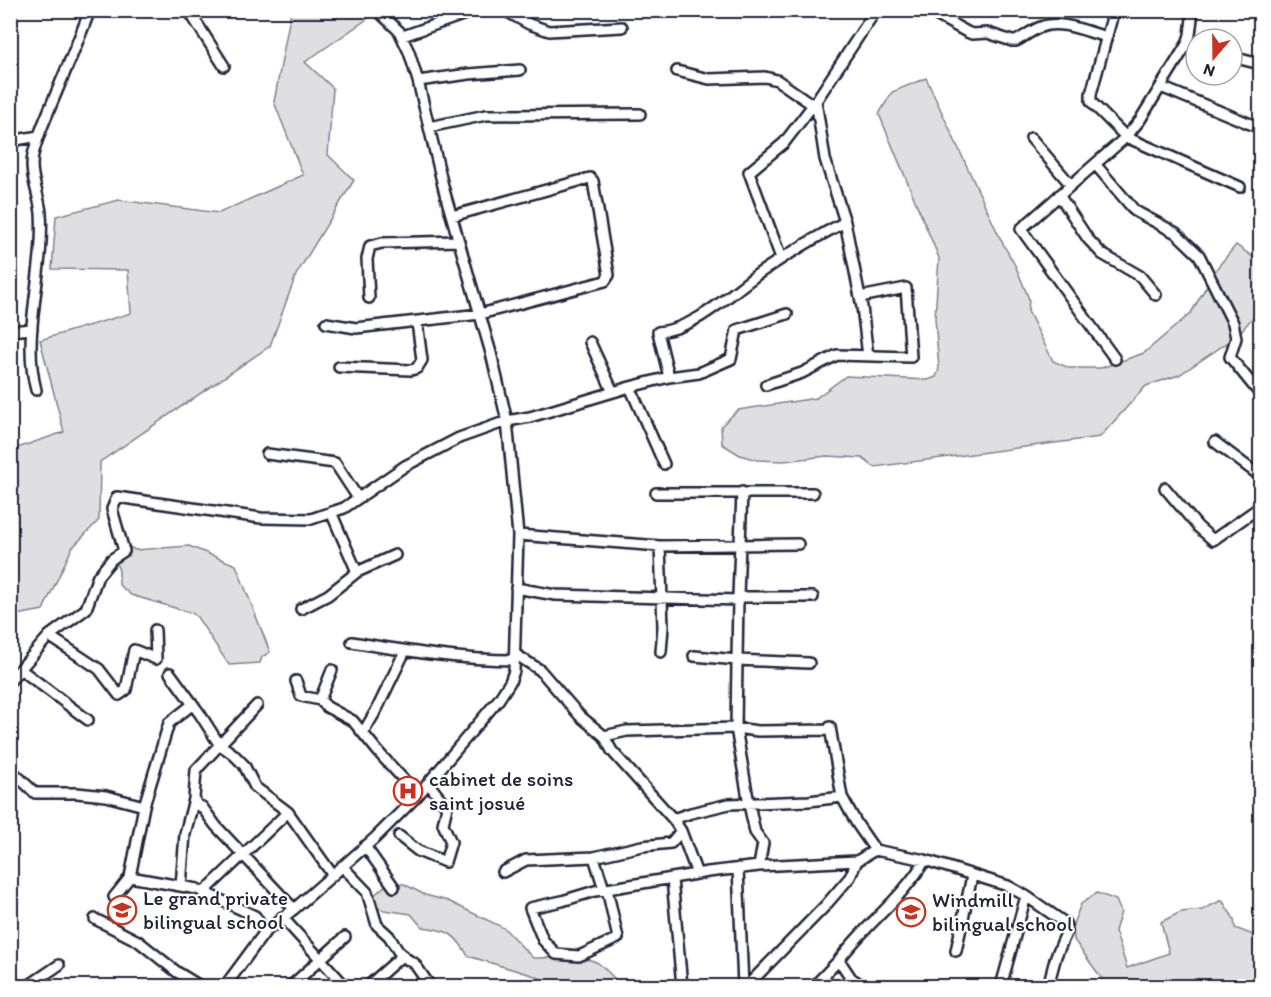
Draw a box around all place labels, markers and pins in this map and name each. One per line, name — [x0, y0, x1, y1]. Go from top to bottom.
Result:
place label: cabinet de soins saint josué — [429, 766, 573, 815]
hospital icon: cabinet de soins saint josué — [392, 775, 424, 807]
place label: Le grand private bilingual school — [143, 885, 288, 934]
place label: Windmill bilingual school — [932, 887, 1073, 936]
school or university icon: Le grand private bilingual school — [106, 894, 138, 926]
school or university icon: Windmill bilingual school — [895, 896, 927, 928]

